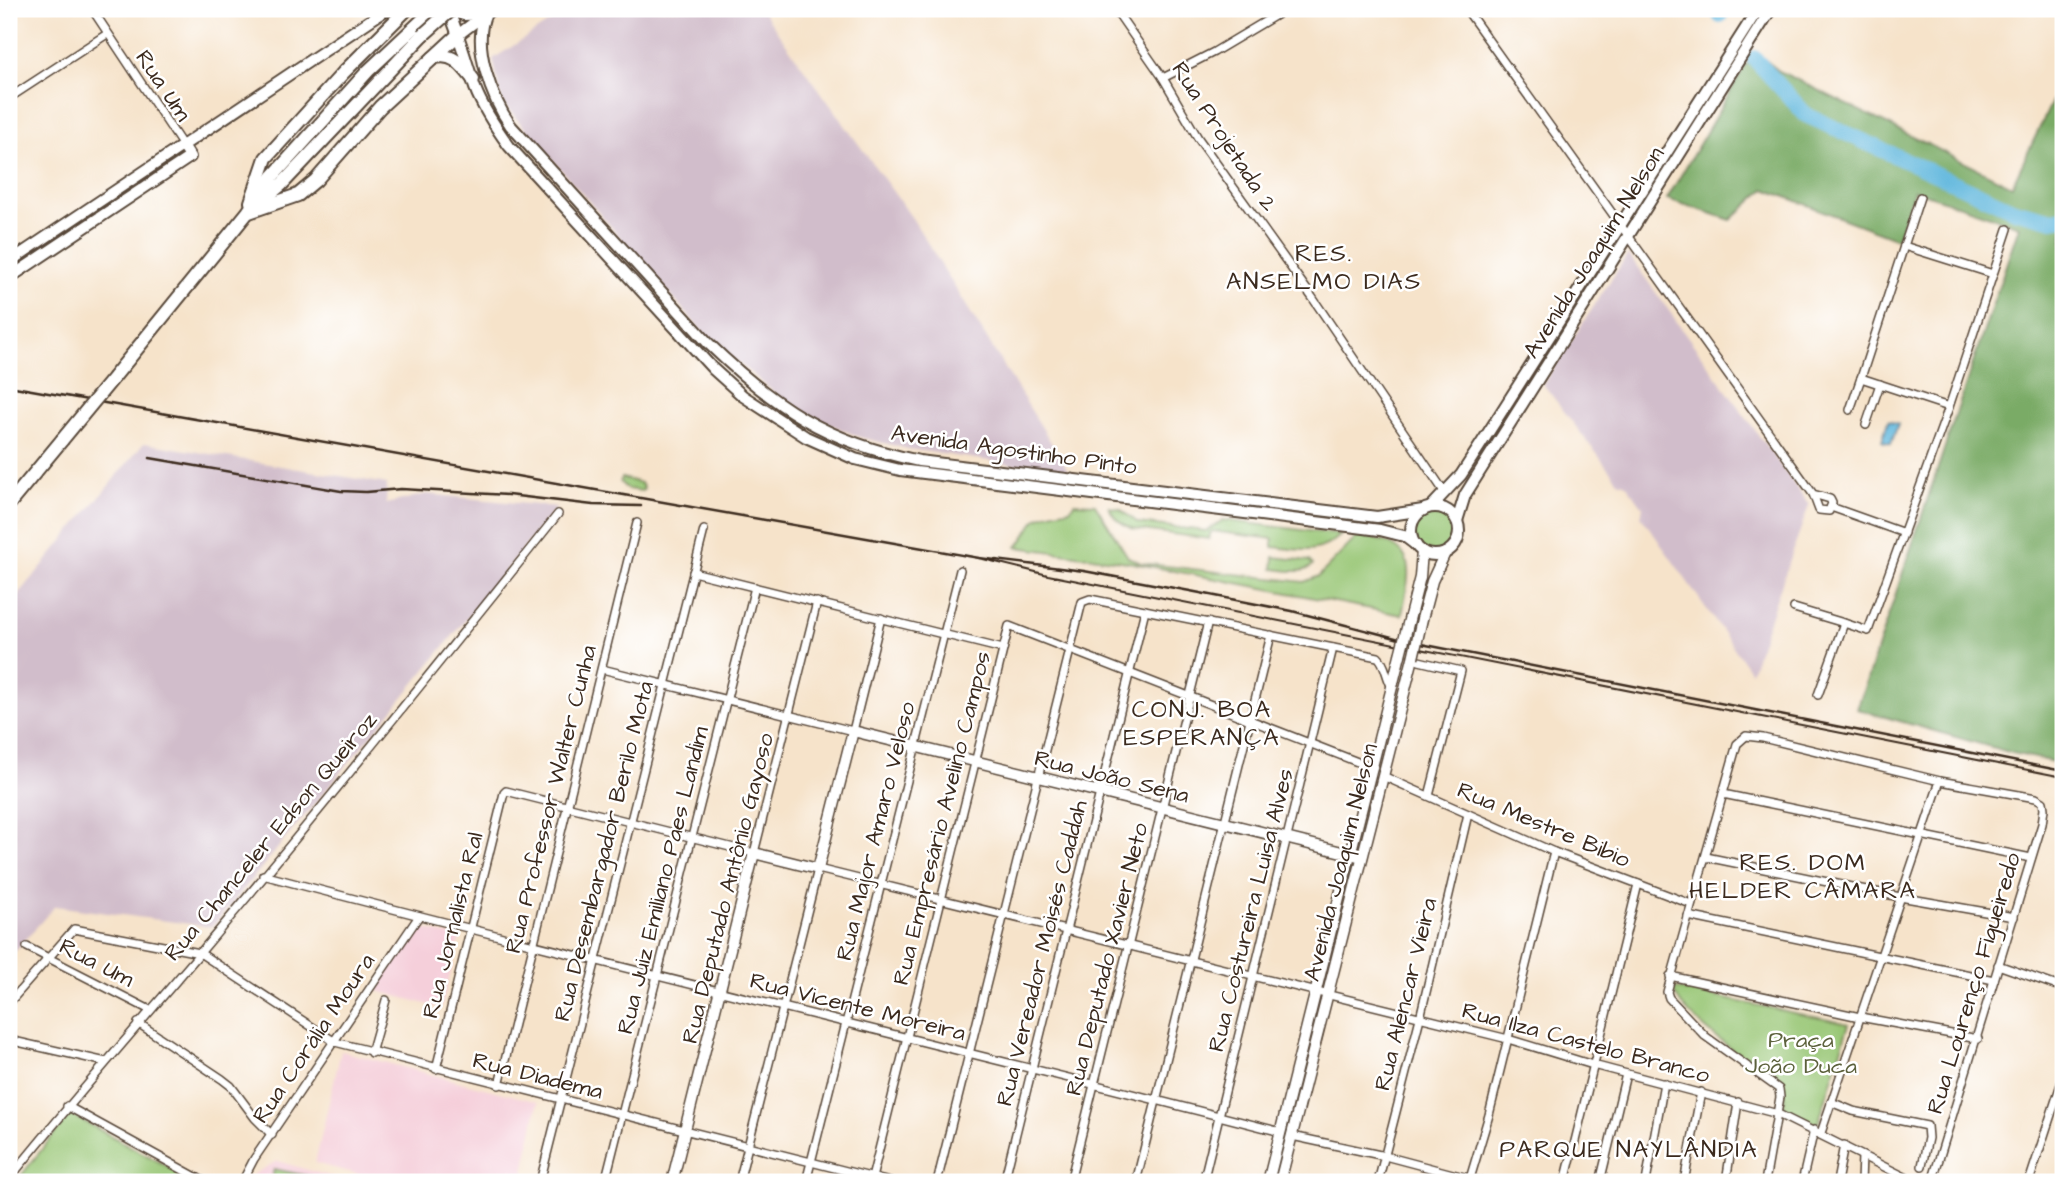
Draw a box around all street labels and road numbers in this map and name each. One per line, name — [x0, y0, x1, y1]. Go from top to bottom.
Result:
street label: Rua Um — [128, 44, 199, 128]
street label: Rua Projetada 2 — [1164, 55, 1285, 218]
street label: Avenida Joaquim Nelson — [1516, 141, 1672, 365]
street label: Avenida Agostinho Pinto — [889, 417, 1139, 484]
street label: Rua Professor Walter Cunha — [497, 642, 605, 957]
street label: Rua Empresário Avelino Campos — [885, 648, 999, 989]
street label: Rua Desembargador Berilo Mota — [546, 678, 663, 1025]
street label: Rua Major Amaro Veloso — [828, 698, 924, 964]
street label: Rua Chanceler Edson Queiroz — [157, 705, 385, 968]
street label: Rua Juiz Emiliano Paes Landim — [609, 723, 717, 1038]
street label: Rua Deputado Antônio Gayoso — [674, 730, 783, 1047]
street label: Avenida Joaquim Nelson — [1296, 740, 1386, 985]
street label: Rua João Sena — [1031, 742, 1193, 812]
street label: Rua Costureira Luisa Alves — [1200, 765, 1302, 1055]
street label: Rua Mestre Bibio — [1452, 774, 1635, 876]
street label: Rua Vereador Moisés Caddah — [988, 796, 1096, 1110]
street label: Rua Deputado Xavier Neto — [1058, 819, 1156, 1099]
street label: Rua Jornalista Ral — [414, 829, 492, 1022]
street label: Rua Lourenço Figueiredo — [1919, 849, 2030, 1118]
street label: Rua Alencar Vieira — [1367, 894, 1445, 1094]
street label: Rua Um — [54, 931, 139, 995]
street label: Rua Corália Moura — [245, 947, 383, 1130]
street label: Rua Vicente Moreira — [747, 965, 969, 1049]
street label: Rua Ilza Castelo Branco — [1458, 994, 1713, 1091]
street label: Rua Diadema — [469, 1044, 606, 1108]

